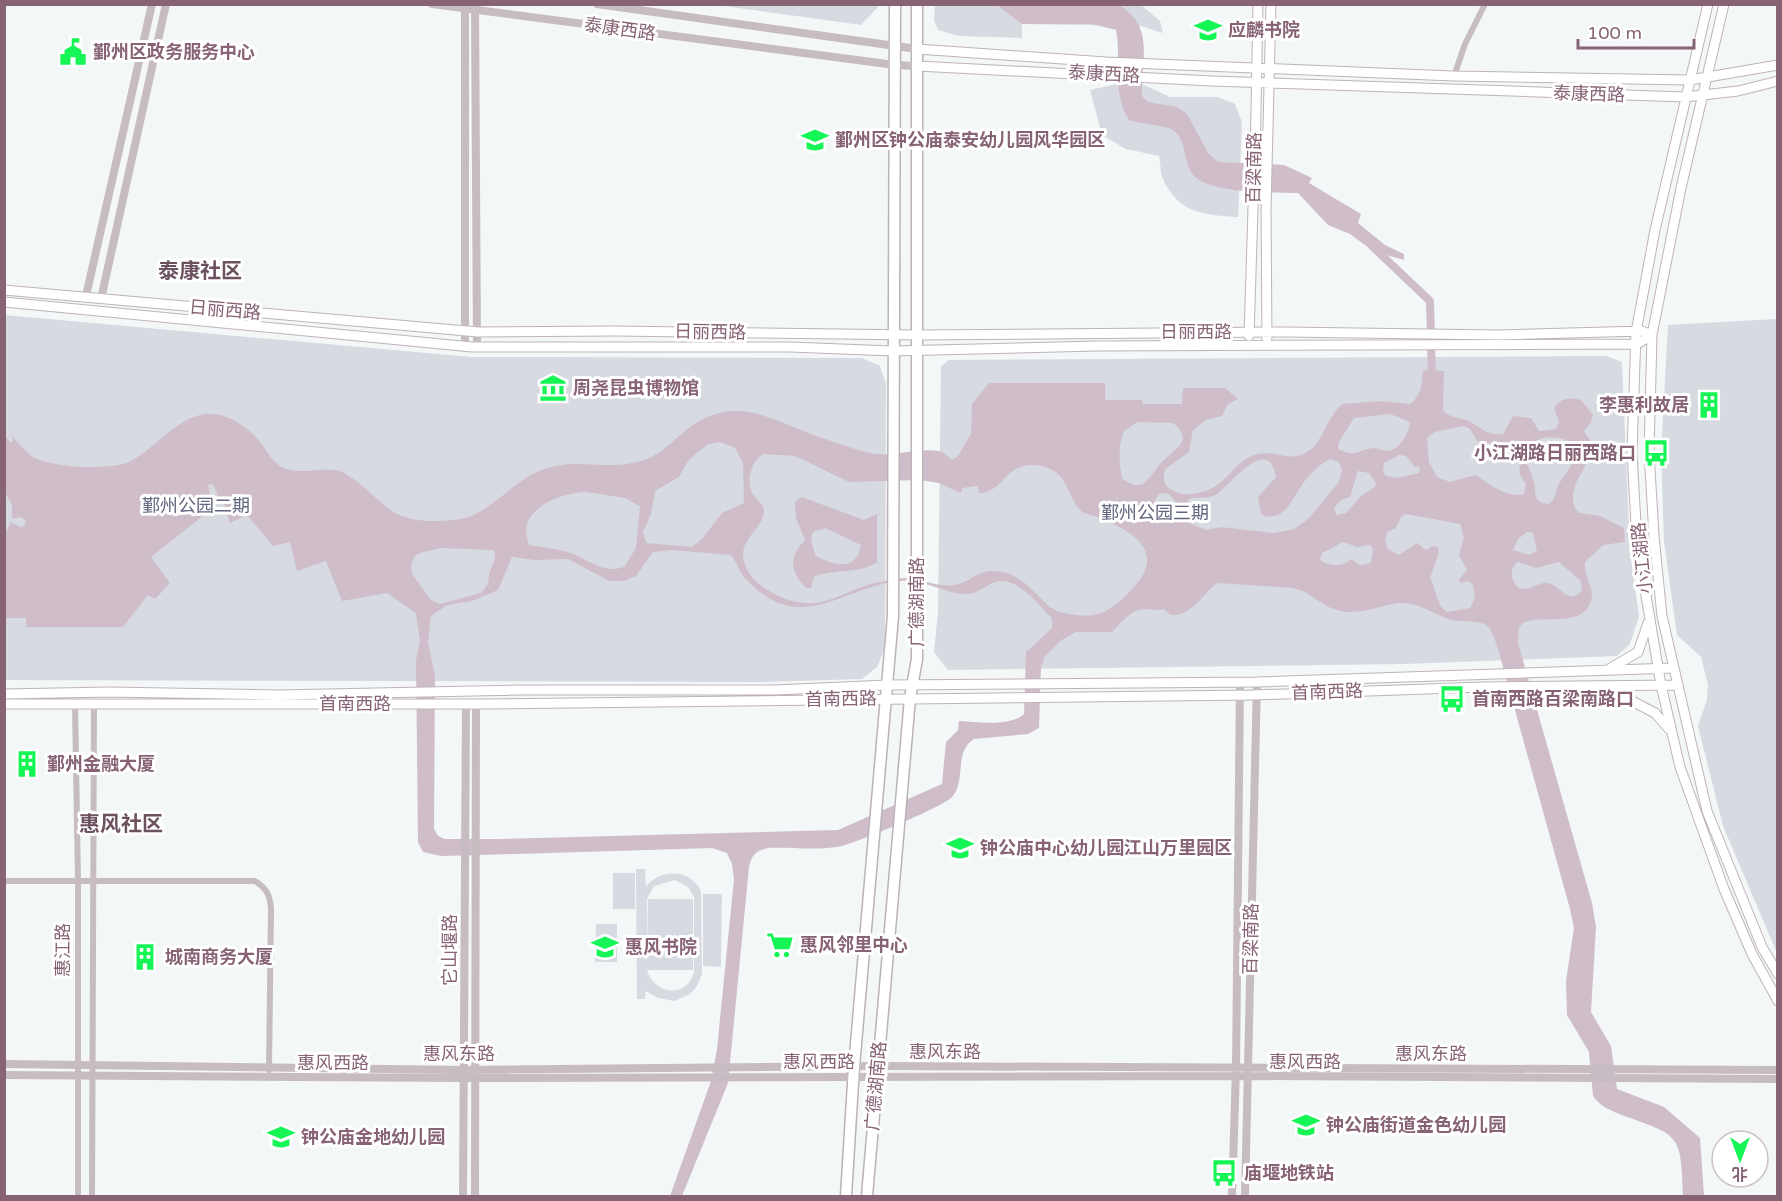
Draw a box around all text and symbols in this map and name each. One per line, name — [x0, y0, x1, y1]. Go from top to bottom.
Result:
scale bar — [1578, 12, 1694, 50]
street label: 泰康西路 — [583, 13, 657, 45]
school or university icon: 应麟书院 — [1193, 15, 1223, 45]
place label: 应麟书院 — [1228, 19, 1300, 41]
text: 100 m — [1587, 22, 1642, 44]
public building icon: 鄞州区政务服务中心 — [58, 37, 88, 67]
place label: 鄞州区政务服务中心 — [93, 41, 255, 63]
street label: 泰康西路 — [1067, 61, 1141, 87]
street label: 泰康西路 — [1553, 82, 1625, 106]
school or university icon: 鄞州区钟公庙泰安幼儿园风华园区 — [800, 125, 830, 155]
place label: 鄞州区钟公庙泰安幼儿园风华园区 — [835, 129, 1105, 151]
street label: 百梁南路 — [1242, 132, 1266, 204]
district label: 泰康社区 — [158, 259, 242, 284]
street label: 日丽西路 — [188, 296, 262, 324]
street label: 日丽西路 — [674, 320, 746, 344]
street label: 日丽西路 — [1160, 321, 1232, 343]
museum icon: 周尧昆虫博物馆 — [538, 373, 568, 403]
place label: 周尧昆虫博物馆 — [573, 377, 699, 399]
building icon: 李惠利故居 — [1694, 390, 1724, 420]
place label: 李惠利故居 — [1599, 394, 1689, 416]
bus stop icon: 小江湖路日丽西路口 — [1641, 438, 1671, 468]
place label: 小江湖路日丽西路口 — [1474, 442, 1636, 464]
park label: 鄞州公园二期 — [142, 495, 250, 517]
park label: 鄞州公园三期 — [1101, 502, 1209, 524]
street label: 小江湖路 — [1627, 521, 1657, 595]
street label: 广德湖南路 — [906, 557, 928, 647]
street label: 首南西路 — [1291, 680, 1363, 704]
bus stop icon: 首南西路百梁南路口 — [1437, 684, 1467, 714]
street label: 首南西路 — [805, 687, 877, 711]
place label: 首南西路百梁南路口 — [1472, 688, 1634, 710]
street label: 首南西路 — [319, 693, 391, 715]
building icon: 鄞州金融大厦 — [12, 749, 42, 779]
place label: 鄞州金融大厦 — [47, 753, 155, 775]
district label: 惠风社区 — [79, 812, 163, 837]
school or university icon: 钟公庙中心幼儿园江山万里园区 — [945, 833, 975, 863]
place label: 钟公庙中心幼儿园江山万里园区 — [980, 837, 1232, 859]
street label: 百梁南路 — [1239, 903, 1263, 975]
street label: 它山堰路 — [439, 914, 461, 986]
street label: 惠江路 — [52, 923, 74, 977]
supermarket icon: 惠风邻里中心 — [765, 930, 795, 960]
school or university icon: 惠风书院 — [590, 932, 620, 962]
place label: 惠风邻里中心 — [800, 934, 908, 956]
place label: 惠风书院 — [625, 936, 697, 958]
building icon: 城南商务大厦 — [130, 942, 160, 972]
place label: 城南商务大厦 — [165, 946, 273, 968]
street label: 广德湖南路 — [861, 1040, 891, 1132]
street label: 惠风东路 — [909, 1041, 981, 1063]
street label: 惠风东路 — [423, 1043, 495, 1065]
street label: 惠风东路 — [1395, 1043, 1467, 1065]
street label: 惠风西路 — [783, 1051, 855, 1073]
street label: 惠风西路 — [1269, 1051, 1341, 1073]
street label: 惠风西路 — [297, 1052, 369, 1074]
school or university icon: 钟公庙街道金色幼儿园 — [1291, 1110, 1321, 1140]
place label: 钟公庙街道金色幼儿园 — [1326, 1114, 1506, 1136]
school or university icon: 钟公庙金地幼儿园 — [266, 1122, 296, 1152]
place label: 钟公庙金地幼儿园 — [301, 1126, 445, 1148]
north arrow — [1710, 1129, 1770, 1189]
bus stop icon: 庙堰地铁站 — [1209, 1158, 1239, 1188]
place label: 庙堰地铁站 — [1244, 1162, 1334, 1184]
text: 北 — [1732, 1163, 1748, 1183]

